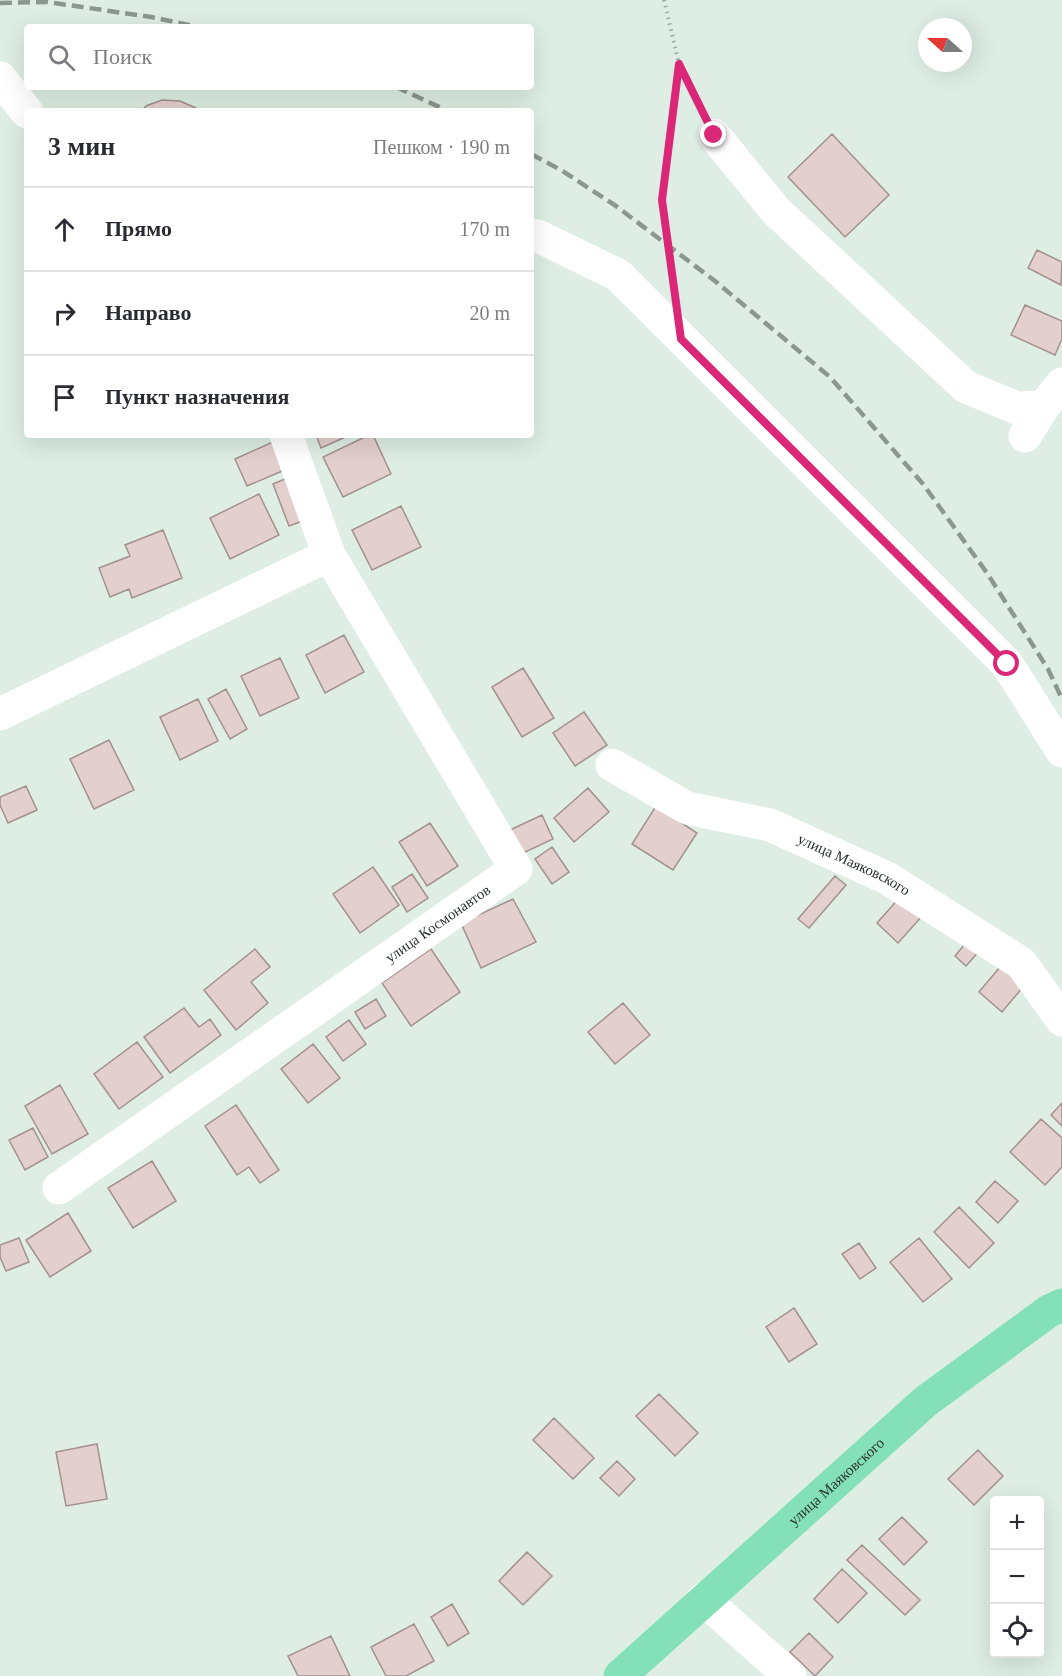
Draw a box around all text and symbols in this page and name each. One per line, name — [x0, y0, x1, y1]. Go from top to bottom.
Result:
north arrow — [918, 18, 972, 72]
search box — [24, 24, 534, 90]
icon: search — [45, 41, 78, 74]
text: Поиск — [93, 44, 152, 69]
route end — [700, 121, 726, 147]
text: 3 мин — [48, 132, 115, 161]
text: Пешком · 190 m — [373, 136, 510, 158]
icon: ahead — [48, 213, 81, 246]
text: Прямо — [105, 216, 172, 241]
text: 170 m — [459, 218, 510, 240]
icon: right — [48, 297, 81, 330]
text: Направо — [105, 300, 191, 325]
text: 20 m — [469, 302, 510, 324]
icon: arrive — [48, 381, 81, 414]
text: Пункт назначения — [105, 384, 290, 409]
route start — [993, 650, 1019, 676]
street label: улица Маяковского — [795, 831, 913, 899]
street label: улица Космонавтов — [382, 882, 493, 966]
street label: улица Маяковского — [785, 1435, 887, 1528]
map controls — [990, 1496, 1044, 1658]
button: + — [990, 1496, 1044, 1550]
button: − — [990, 1550, 1044, 1604]
button: locate — [990, 1604, 1044, 1658]

